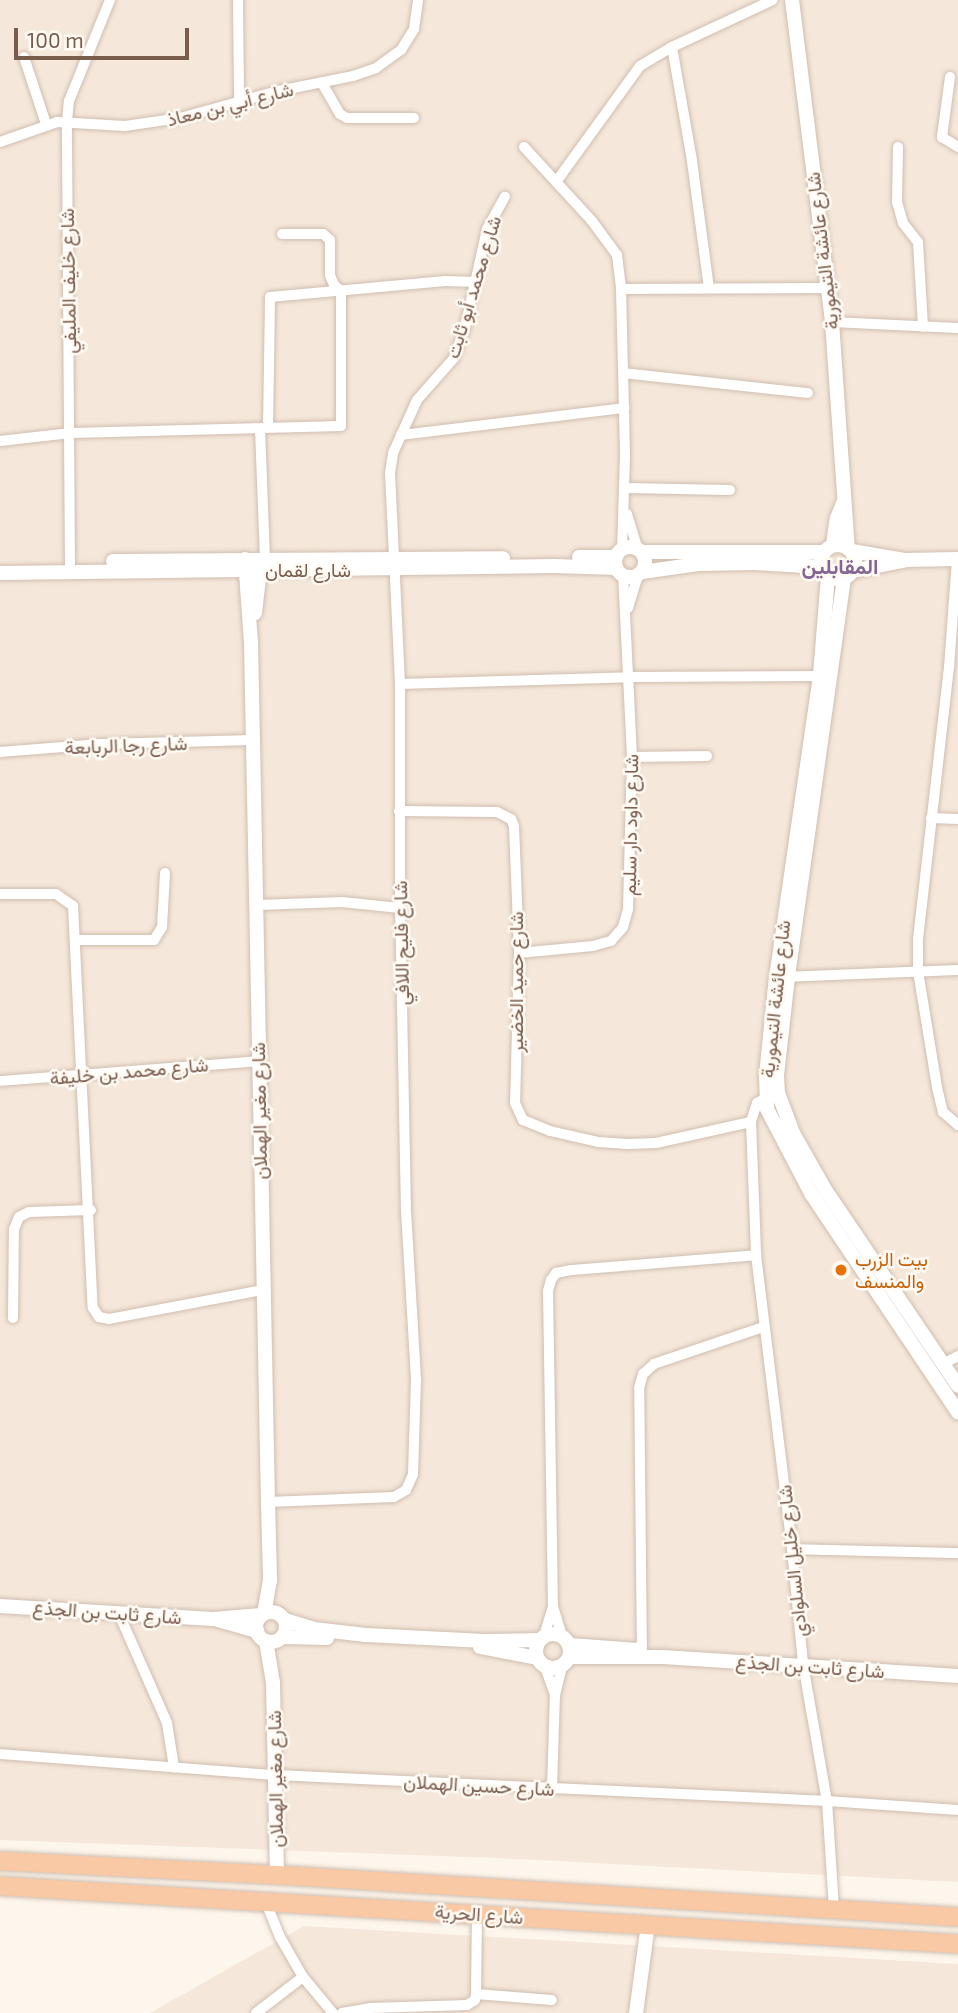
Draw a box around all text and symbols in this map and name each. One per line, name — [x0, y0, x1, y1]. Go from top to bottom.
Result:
scale bar — [18, 14, 192, 58]
text: 100 m — [27, 27, 84, 52]
street label: شارع أبي بن معاذ — [164, 77, 296, 131]
street label: شارع عائشة التيمورية — [801, 171, 843, 331]
street label: شارع خليف المليفي — [55, 208, 81, 354]
street label: شارع محمد أبو ثابت — [440, 213, 506, 361]
district label: المقابلين — [802, 553, 878, 579]
street label: شارع لقمان — [265, 559, 351, 581]
street label: شارع رجا الربابعة — [64, 731, 188, 759]
street label: شارع داود دار سليم — [617, 754, 643, 896]
street label: شارع فليح اللافي — [389, 880, 413, 1006]
street label: شارع حميد الخضير — [505, 911, 527, 1053]
street label: شارع عائشة التيمورية — [755, 919, 795, 1079]
street label: شارع مغير الهملان — [246, 1042, 272, 1180]
street label: شارع محمد بن خليفة — [49, 1053, 209, 1089]
place label: بيت الزرب والمنسف — [855, 1248, 928, 1292]
marker: بيت الزرب والمنسف — [833, 1262, 849, 1278]
street label: شارع خليل السلوادي — [773, 1484, 811, 1638]
street label: شارع ثابت بن الجذع — [32, 1595, 182, 1629]
street label: شارع ثابت بن الجذع — [735, 1649, 885, 1683]
street label: شارع مغير الهملان — [262, 1710, 288, 1848]
street label: شارع حسين الهملان — [403, 1770, 555, 1800]
street label: شارع الحرية — [434, 1900, 524, 1928]

